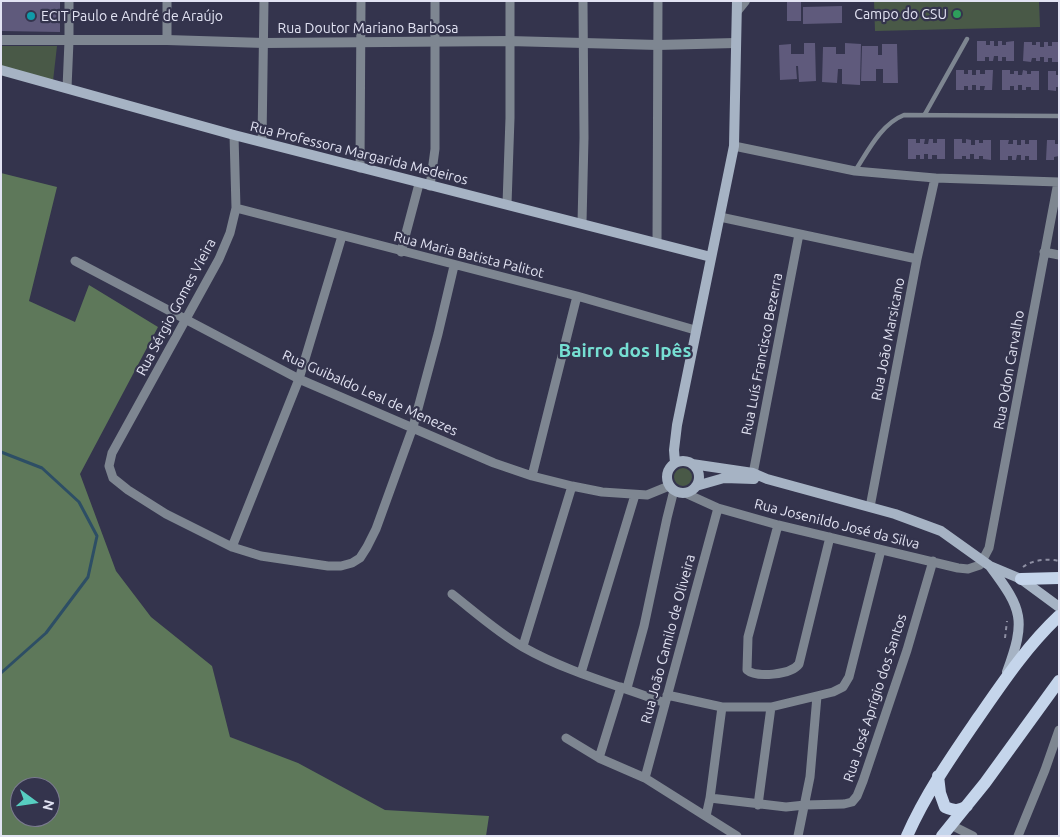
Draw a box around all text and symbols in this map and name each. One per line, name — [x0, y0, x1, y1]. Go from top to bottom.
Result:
place label: Campo do CSU — [854, 6, 947, 22]
place label: ECIT Paulo e André de Araújo — [41, 8, 223, 24]
marker: Campo do CSU — [951, 8, 963, 20]
marker: ECIT Paulo e André de Araújo — [25, 10, 37, 22]
street label: Rua Doutor Mariano Barbosa — [277, 20, 459, 36]
street label: Rua Professora Margarida Medeiros — [248, 118, 470, 188]
street label: Rua Maria Batista Palitot — [392, 228, 546, 282]
street label: Rua Sérgio Gomes Vieira — [133, 235, 219, 379]
street label: Rua Luís Francisco Bezerra — [738, 271, 786, 437]
street label: Rua João Marsicano — [868, 276, 908, 402]
street label: Rua Odon Carvalho — [990, 309, 1028, 431]
district label: Bairro dos Ipês — [559, 340, 691, 362]
street label: Rua Guibaldo Leal de Menezes — [280, 347, 460, 439]
street label: Rua Josenildo José da Silva — [753, 495, 921, 553]
street label: Rua João Camilo de Oliveira — [637, 553, 699, 725]
street label: Rua José Aprígio dos Santos — [840, 612, 910, 784]
north arrow — [10, 777, 60, 827]
text: N — [40, 798, 58, 812]

